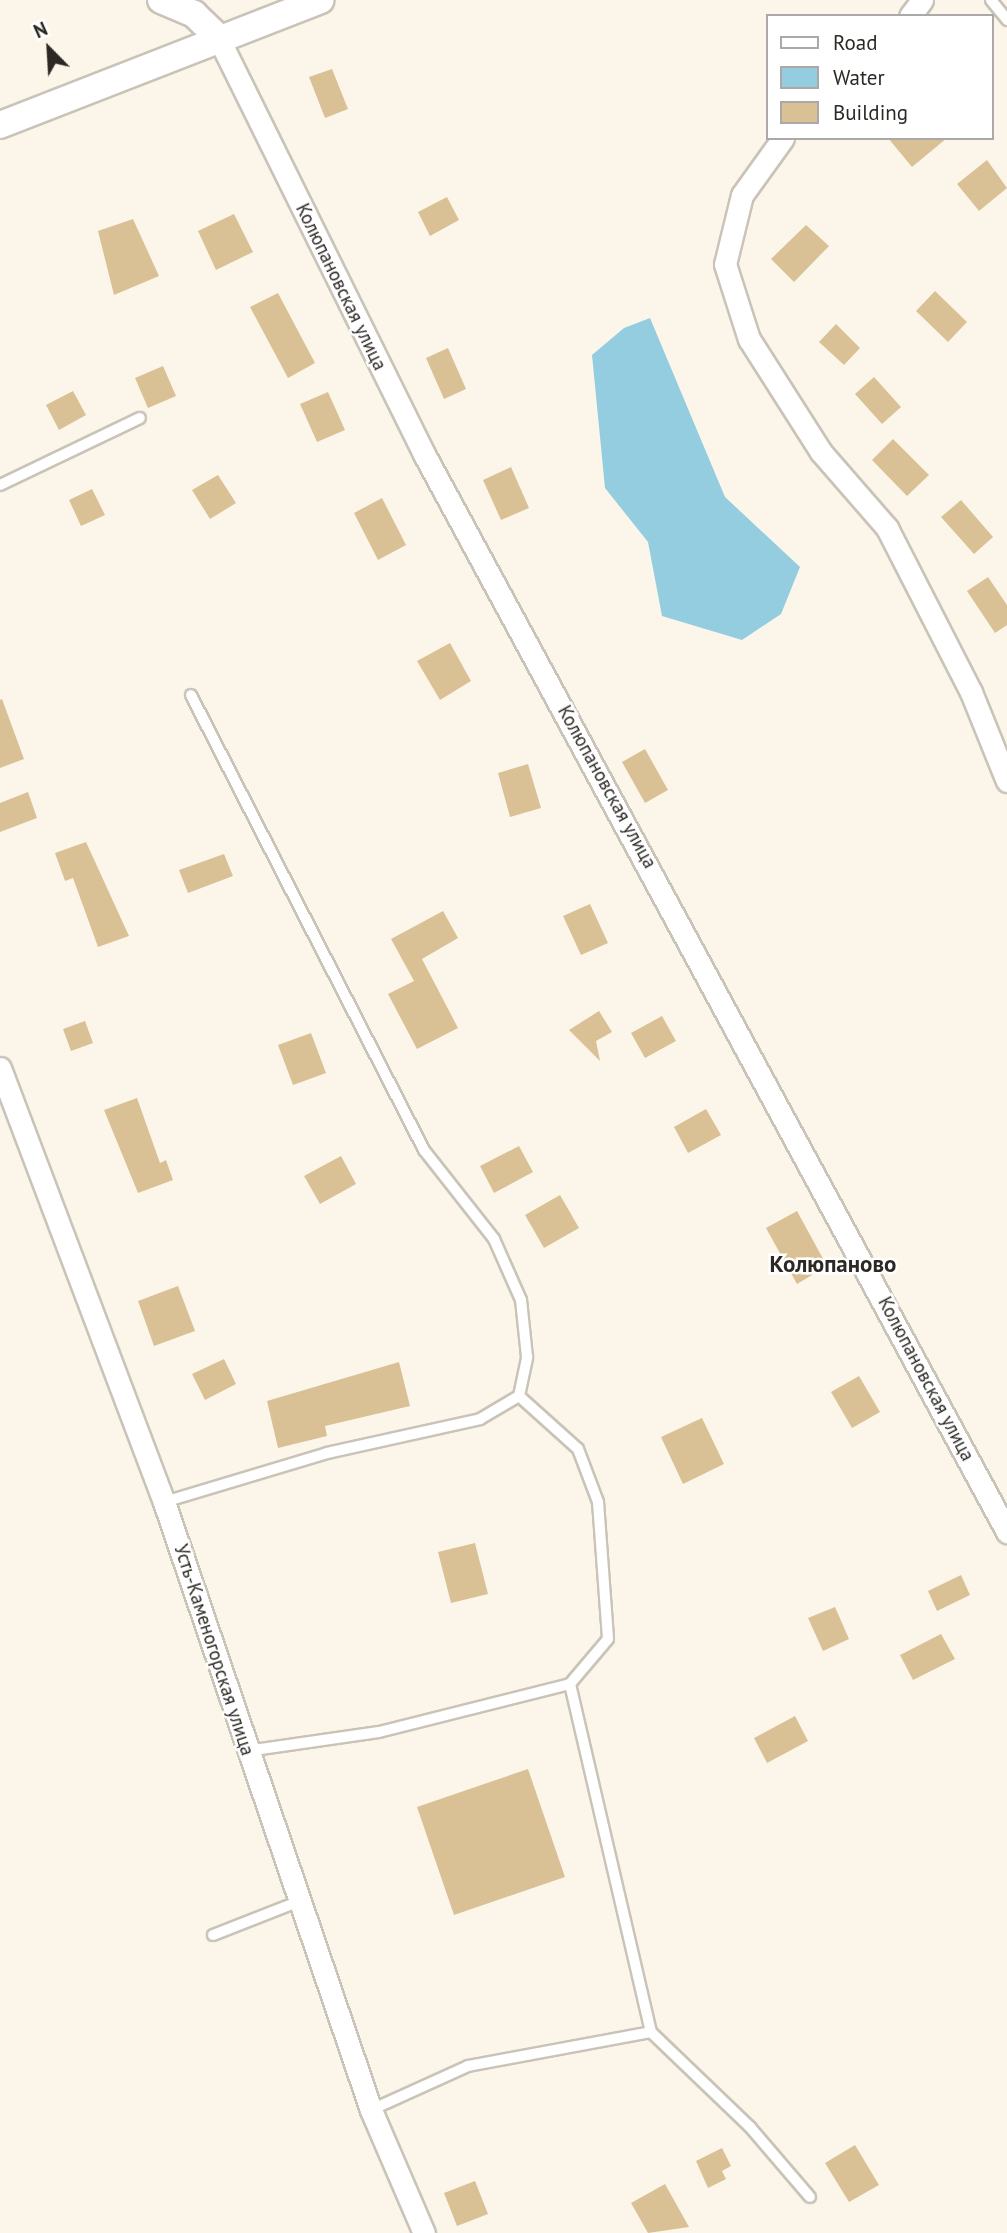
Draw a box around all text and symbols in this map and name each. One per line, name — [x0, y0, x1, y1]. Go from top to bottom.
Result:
north arrow — [14, 14, 84, 84]
legend — [766, 14, 993, 140]
text: N — [30, 16, 51, 43]
text: Road — [833, 29, 877, 56]
text: Water — [833, 64, 885, 91]
text: Building — [833, 99, 908, 126]
street label: Колюпановская улица — [291, 200, 391, 374]
street label: Колюпановская улица — [553, 702, 661, 872]
district label: Колюпаново — [770, 1250, 896, 1278]
street label: Колюпановская улица — [873, 1293, 979, 1465]
street label: Усть-Каменогорская улица — [169, 1541, 259, 1759]

